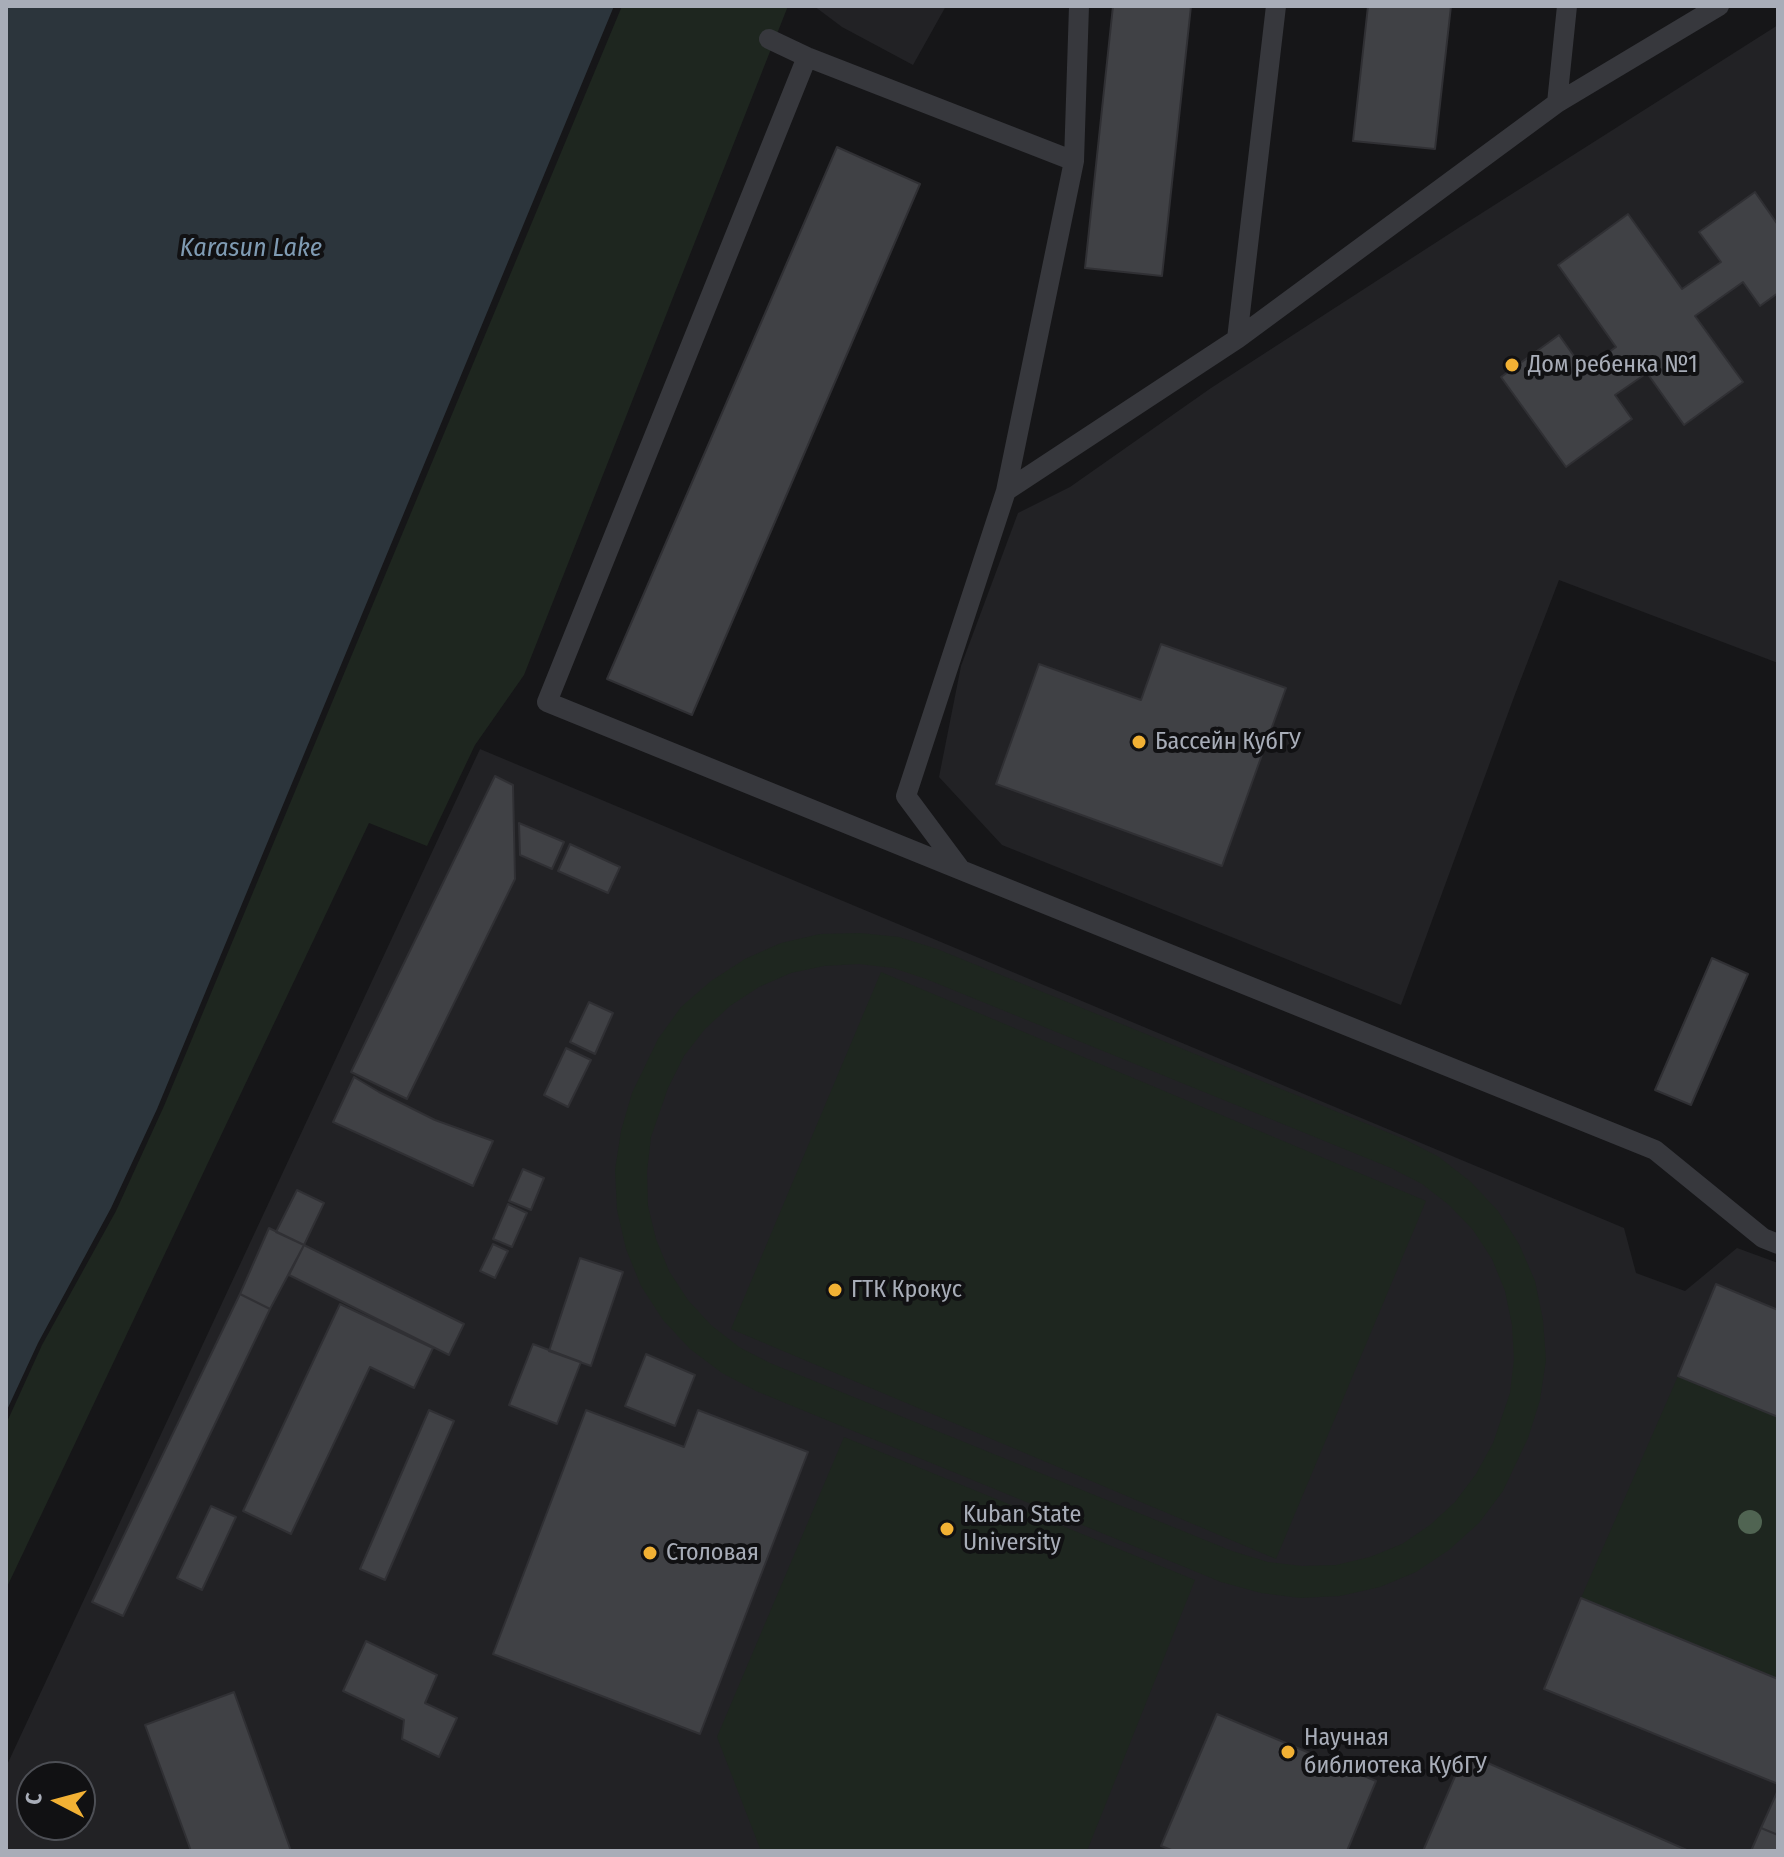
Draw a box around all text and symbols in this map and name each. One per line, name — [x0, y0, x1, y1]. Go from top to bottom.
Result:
water label: Karasun Lake — [180, 233, 322, 265]
place label: Дом ребенка №1 — [1528, 351, 1698, 379]
marker: Дом ребенка №1 — [1503, 356, 1521, 374]
place label: Бассейн КубГУ — [1155, 728, 1301, 756]
marker: Бассейн КубГУ — [1130, 733, 1148, 751]
place label: ГТК Крокус — [851, 1276, 962, 1304]
marker: ГТК Крокус — [826, 1281, 844, 1299]
place label: Kuban State University — [963, 1501, 1081, 1557]
marker: Kuban State University — [938, 1520, 956, 1538]
place label: Столовая — [666, 1539, 759, 1567]
marker: Столовая — [641, 1544, 659, 1562]
place label: Научная библиотека КубГУ — [1304, 1724, 1487, 1780]
marker: Научная библиотека КубГУ — [1279, 1743, 1297, 1761]
north arrow — [16, 1761, 96, 1841]
text: С — [20, 1792, 48, 1806]

